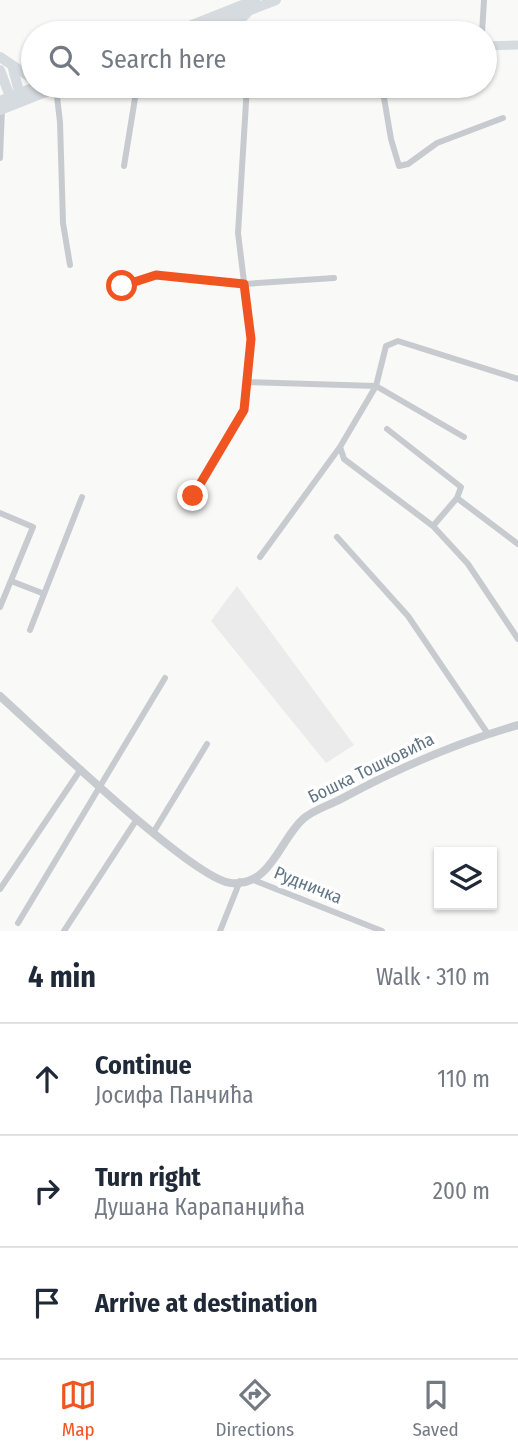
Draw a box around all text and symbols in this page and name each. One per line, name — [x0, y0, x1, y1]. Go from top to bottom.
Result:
search box — [21, 21, 497, 98]
icon: search — [45, 41, 83, 79]
text: Search here — [101, 44, 226, 75]
route start — [106, 270, 137, 301]
route end — [177, 480, 208, 511]
street label: Бошка Тошковића — [304, 728, 438, 808]
map controls — [434, 847, 497, 910]
button: layers — [434, 847, 497, 910]
street label: Рудничка — [271, 861, 345, 909]
text: 4 min — [28, 959, 96, 995]
text: Walk · 310 m — [376, 963, 490, 991]
text: Continue — [95, 1050, 192, 1081]
icon: ahead — [28, 1060, 66, 1098]
text: 110 m — [437, 1065, 490, 1093]
text: Јосифа Панчића — [95, 1081, 254, 1109]
text: Turn right — [95, 1162, 201, 1193]
icon: right — [28, 1172, 66, 1210]
text: 200 m — [433, 1177, 490, 1205]
text: Душана Карапанџића — [95, 1193, 305, 1221]
icon: arrive — [28, 1284, 66, 1322]
text: Arrive at destination — [95, 1288, 318, 1319]
tab: Map — [59, 1376, 97, 1441]
tab: Directions — [215, 1376, 294, 1441]
tab: Saved — [412, 1376, 459, 1441]

